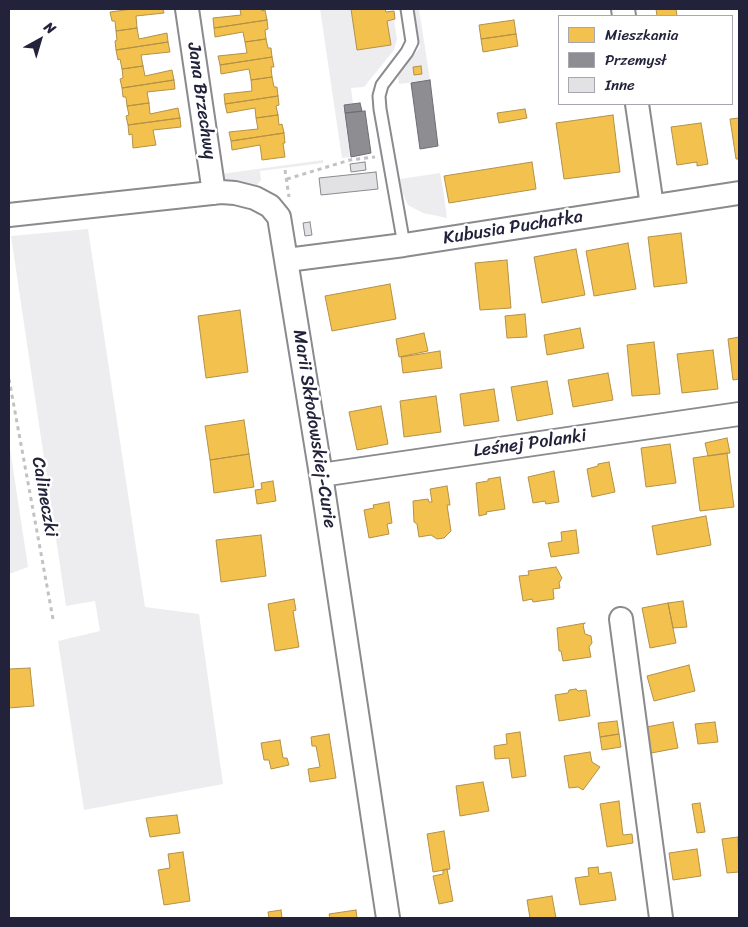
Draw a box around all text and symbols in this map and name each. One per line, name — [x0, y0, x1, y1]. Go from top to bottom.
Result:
north arrow — [15, 15, 65, 65]
text: N — [38, 15, 61, 41]
legend — [558, 15, 733, 105]
text: Mieszkania — [605, 22, 678, 48]
street label: Jana Brzechwy — [182, 41, 220, 161]
text: Przemysł — [605, 47, 666, 73]
text: Inne — [605, 72, 635, 98]
street label: Kubusia Puchatka — [442, 206, 584, 250]
street label: Marii Skłodowskiej-Curie — [288, 328, 340, 530]
street label: Leśnej Polanki — [472, 425, 588, 463]
street label: Calineczki — [26, 455, 62, 539]

